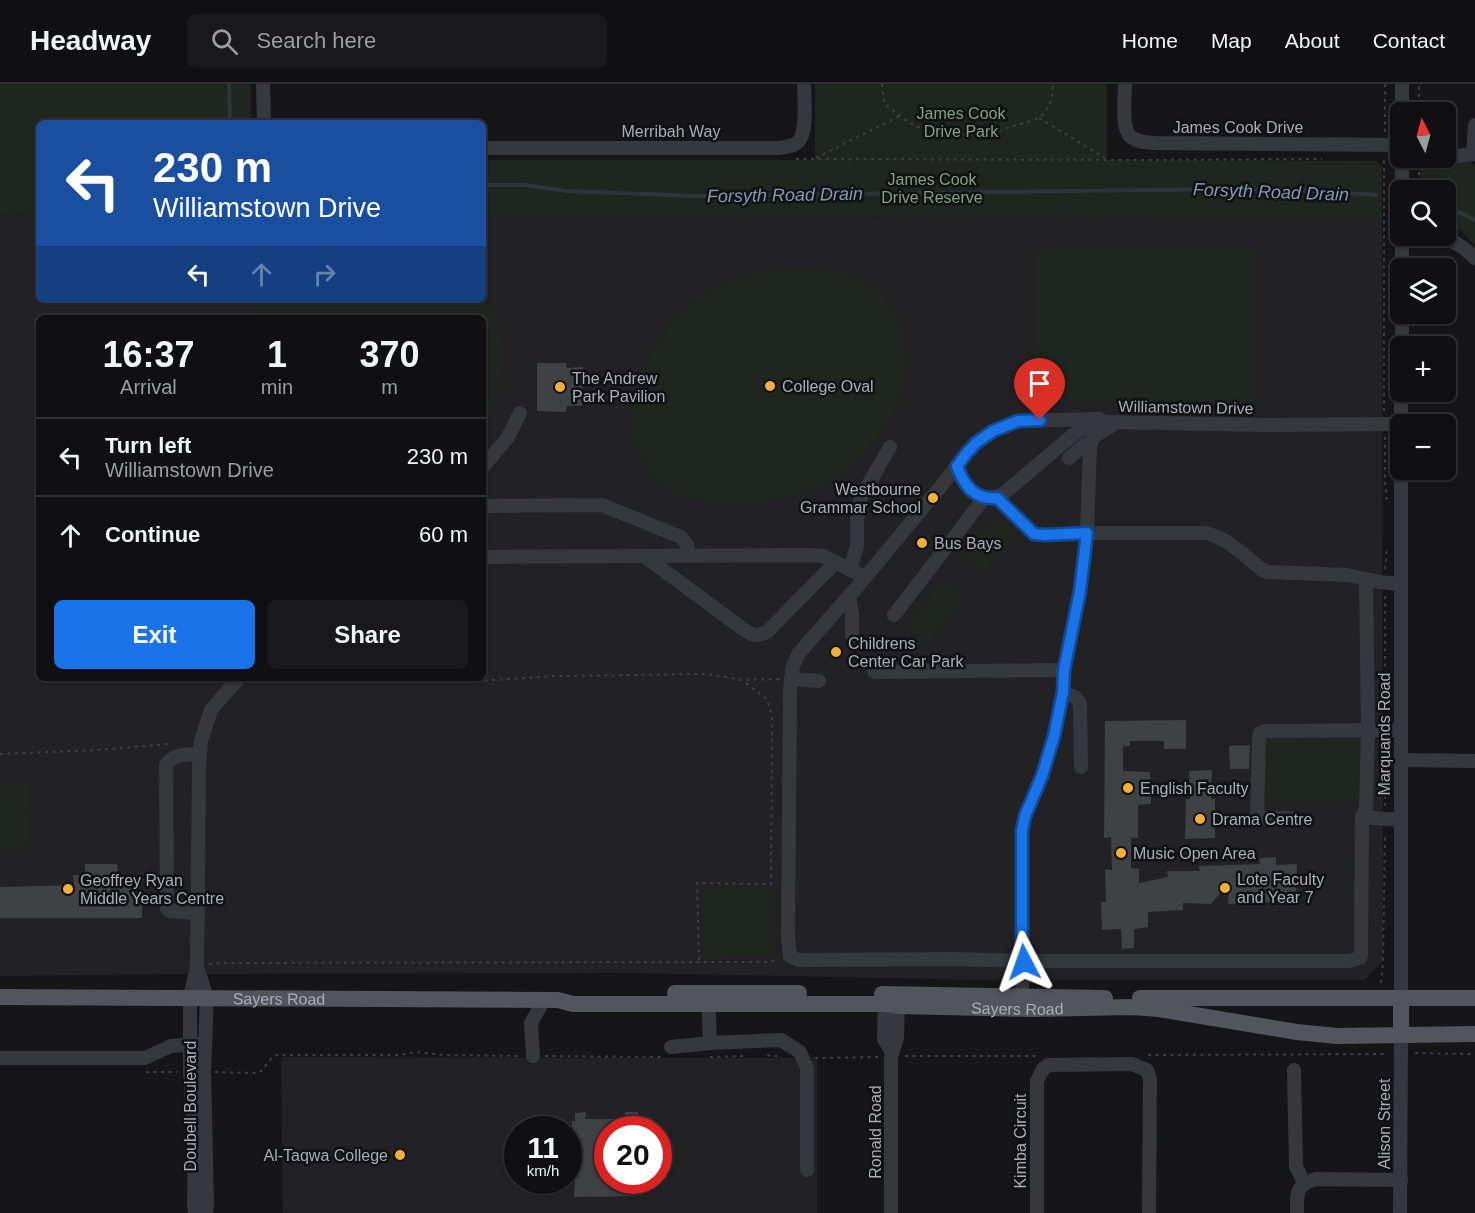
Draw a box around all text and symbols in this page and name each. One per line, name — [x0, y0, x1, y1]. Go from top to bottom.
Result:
search box — [187, 14, 607, 68]
text: Headway — [30, 25, 151, 56]
icon: search — [208, 25, 241, 58]
text: Search here — [256, 28, 376, 53]
text: Home — [1122, 29, 1178, 52]
text: Map — [1211, 29, 1252, 52]
text: About — [1285, 29, 1340, 52]
text: Contact — [1373, 29, 1445, 52]
north arrow — [1390, 102, 1456, 168]
map controls — [1390, 102, 1456, 480]
park label: James Cook Drive Park — [917, 105, 1006, 140]
street label: James Cook Drive — [1173, 119, 1303, 136]
street label: Merribah Way — [622, 123, 720, 140]
icon: left — [54, 144, 132, 222]
text: 230 m — [153, 144, 272, 191]
park label: James Cook Drive Reserve — [881, 171, 983, 206]
water label: Forsyth Road Drain — [1193, 179, 1349, 205]
button: search — [1390, 180, 1456, 246]
water label: Forsyth Road Drain — [707, 184, 863, 206]
text: Williamstown Drive — [153, 193, 381, 223]
icon: left — [182, 258, 215, 291]
icon: ahead — [245, 258, 278, 291]
icon: right — [308, 258, 341, 291]
button: layers — [1390, 258, 1456, 324]
text: 16:37 — [102, 334, 194, 375]
text: 1 — [267, 334, 287, 375]
text: 370 — [359, 334, 420, 375]
button: + — [1390, 336, 1456, 402]
pin — [1014, 358, 1065, 420]
icon: arrive — [1023, 367, 1056, 400]
place label: The Andrew Park Pavilion — [572, 370, 665, 405]
text: Arrival — [120, 376, 177, 398]
text: min — [261, 376, 293, 398]
text: m — [381, 376, 398, 398]
place label: College Oval — [782, 378, 874, 395]
marker: College Oval — [763, 379, 777, 393]
marker: The Andrew Park Pavilion — [553, 380, 567, 394]
street label: Williamstown Drive — [1118, 398, 1254, 417]
button: − — [1390, 414, 1456, 480]
text: Turn left — [105, 433, 191, 458]
icon: left — [54, 441, 87, 474]
text: 230 m — [407, 444, 468, 469]
text: Williamstown Drive — [105, 459, 274, 481]
place label: Westbourne Grammar School — [800, 481, 921, 516]
marker: Westbourne Grammar School — [926, 491, 940, 505]
icon: ahead — [54, 519, 87, 552]
text: Continue — [105, 522, 200, 547]
text: 60 m — [419, 522, 468, 547]
place label: Bus Bays — [934, 535, 1002, 552]
marker: Bus Bays — [915, 536, 929, 550]
button: Exit — [54, 600, 255, 669]
button: Share — [267, 600, 468, 669]
place label: Childrens Center Car Park — [848, 635, 965, 670]
marker: Childrens Center Car Park — [829, 645, 843, 659]
street label: Marquands Road — [1376, 673, 1393, 795]
place label: English Faculty — [1140, 780, 1249, 797]
marker: English Faculty — [1121, 781, 1135, 795]
place label: Drama Centre — [1212, 811, 1313, 828]
marker: Drama Centre — [1193, 812, 1207, 826]
place label: Music Open Area — [1133, 845, 1256, 862]
marker: Music Open Area — [1114, 846, 1128, 860]
place label: Lote Faculty and Year 7 — [1237, 871, 1324, 906]
place label: Geoffrey Ryan Middle Years Centre — [80, 872, 224, 907]
marker: Lote Faculty and Year 7 — [1218, 881, 1232, 895]
marker: Geoffrey Ryan Middle Years Centre — [61, 882, 75, 896]
position arrow — [992, 930, 1056, 994]
street label: Sayers Road — [233, 990, 325, 1008]
street label: Sayers Road — [971, 1000, 1064, 1018]
street label: Doubell Boulevard — [182, 1041, 199, 1171]
street label: Alison Street — [1376, 1078, 1393, 1169]
street label: Ronald Road — [867, 1085, 884, 1179]
street label: Kimba Circuit — [1012, 1093, 1029, 1189]
speed limit sign: 20 — [594, 1116, 672, 1194]
text: 11 — [527, 1131, 559, 1164]
place label: Al-Taqwa College — [263, 1147, 388, 1164]
marker: Al-Taqwa College — [393, 1148, 407, 1162]
text: km/h — [527, 1162, 559, 1179]

